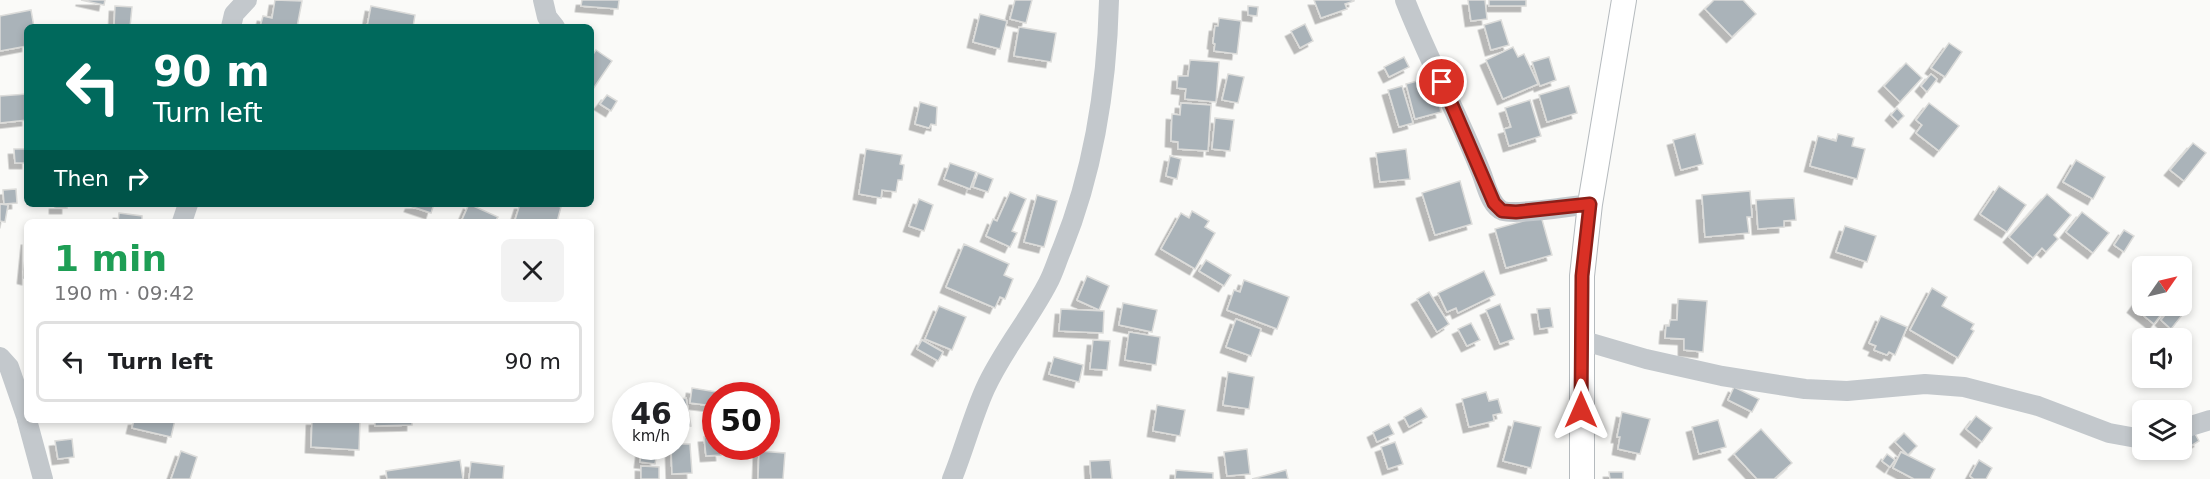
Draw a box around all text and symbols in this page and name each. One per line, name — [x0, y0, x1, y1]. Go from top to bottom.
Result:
text: 90 m — [153, 47, 270, 96]
icon: left — [54, 48, 132, 126]
pin — [1416, 56, 1467, 107]
icon: arrive — [1425, 65, 1458, 98]
text: Turn left — [153, 97, 263, 128]
icon: right — [121, 162, 154, 195]
text: Then — [54, 166, 109, 191]
text: 1 min — [54, 238, 167, 279]
button: close — [501, 239, 564, 302]
north arrow — [2132, 256, 2192, 316]
map controls — [2132, 256, 2192, 460]
text: 190 m · 09:42 — [54, 281, 195, 305]
button: sound — [2132, 328, 2192, 388]
icon: left — [57, 345, 90, 378]
text: Turn left — [108, 349, 213, 374]
text: 90 m — [505, 349, 561, 374]
position arrow — [1549, 378, 1613, 442]
speed limit sign: 50 — [702, 382, 780, 460]
text: 46 — [630, 396, 672, 431]
button: layers — [2132, 400, 2192, 460]
text: km/h — [632, 427, 670, 445]

